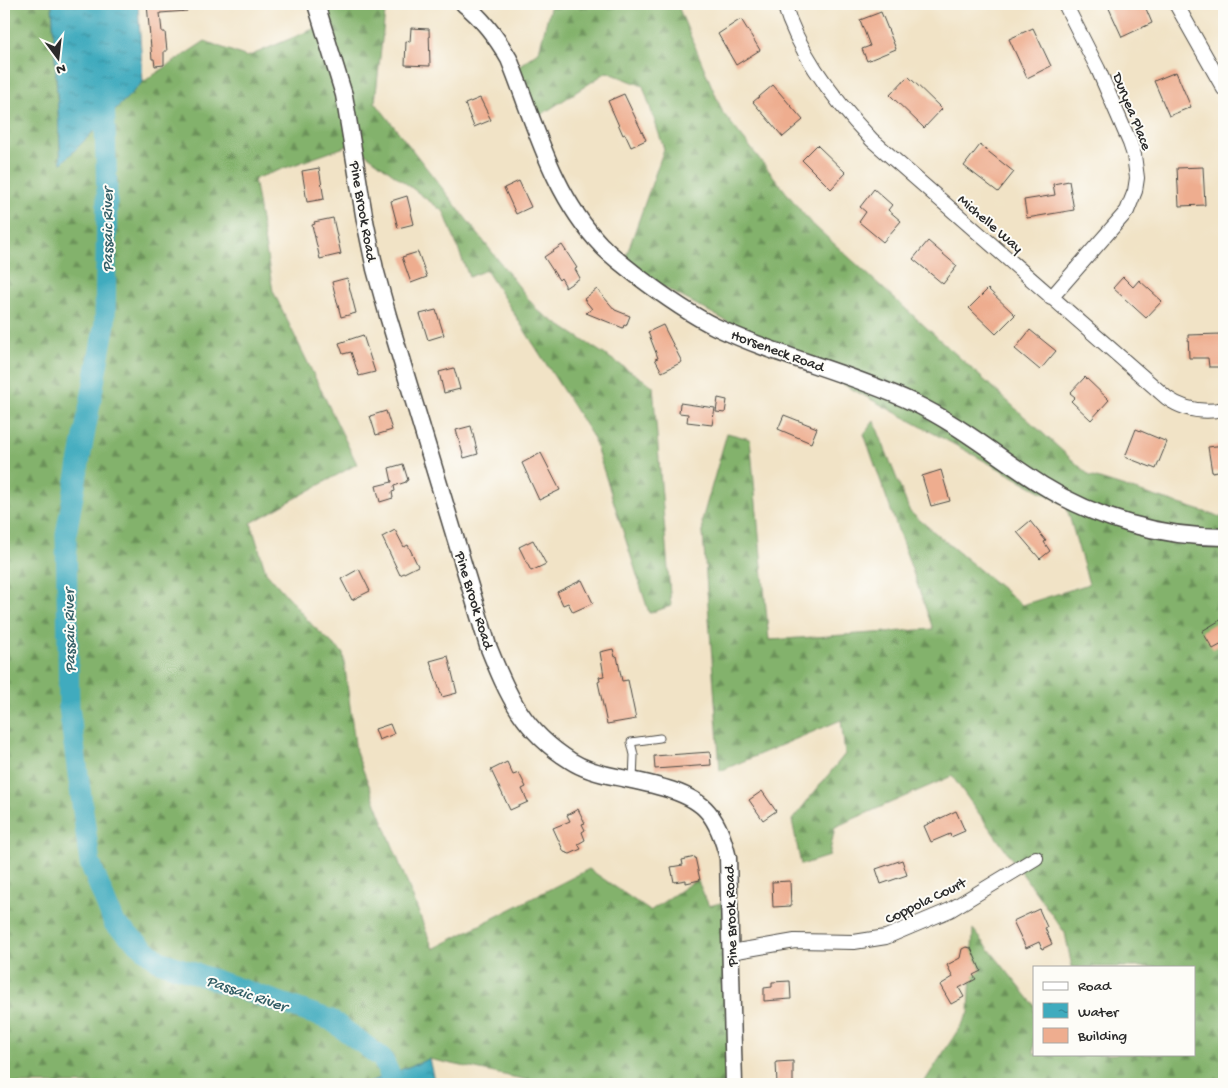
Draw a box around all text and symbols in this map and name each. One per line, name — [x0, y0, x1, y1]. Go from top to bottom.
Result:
north arrow — [32, 32, 82, 82]
text: N — [54, 59, 67, 78]
street label: Duryea Place — [1107, 69, 1155, 153]
street label: Pine Brook Road — [344, 159, 380, 264]
water label: Passaic River — [100, 185, 119, 272]
street label: Michelle Way — [953, 191, 1027, 258]
street label: Horseneck Road — [728, 327, 828, 377]
street label: Pine Brook Road — [449, 548, 497, 653]
water label: Passaic River — [61, 585, 82, 673]
street label: Pine Brook Road — [721, 864, 743, 968]
street label: Coppola Court — [882, 874, 971, 929]
legend — [1033, 966, 1196, 1056]
water label: Passaic River — [203, 973, 292, 1019]
text: Road — [1078, 978, 1112, 996]
text: Water — [1078, 1004, 1120, 1022]
text: Building — [1077, 1028, 1127, 1046]

